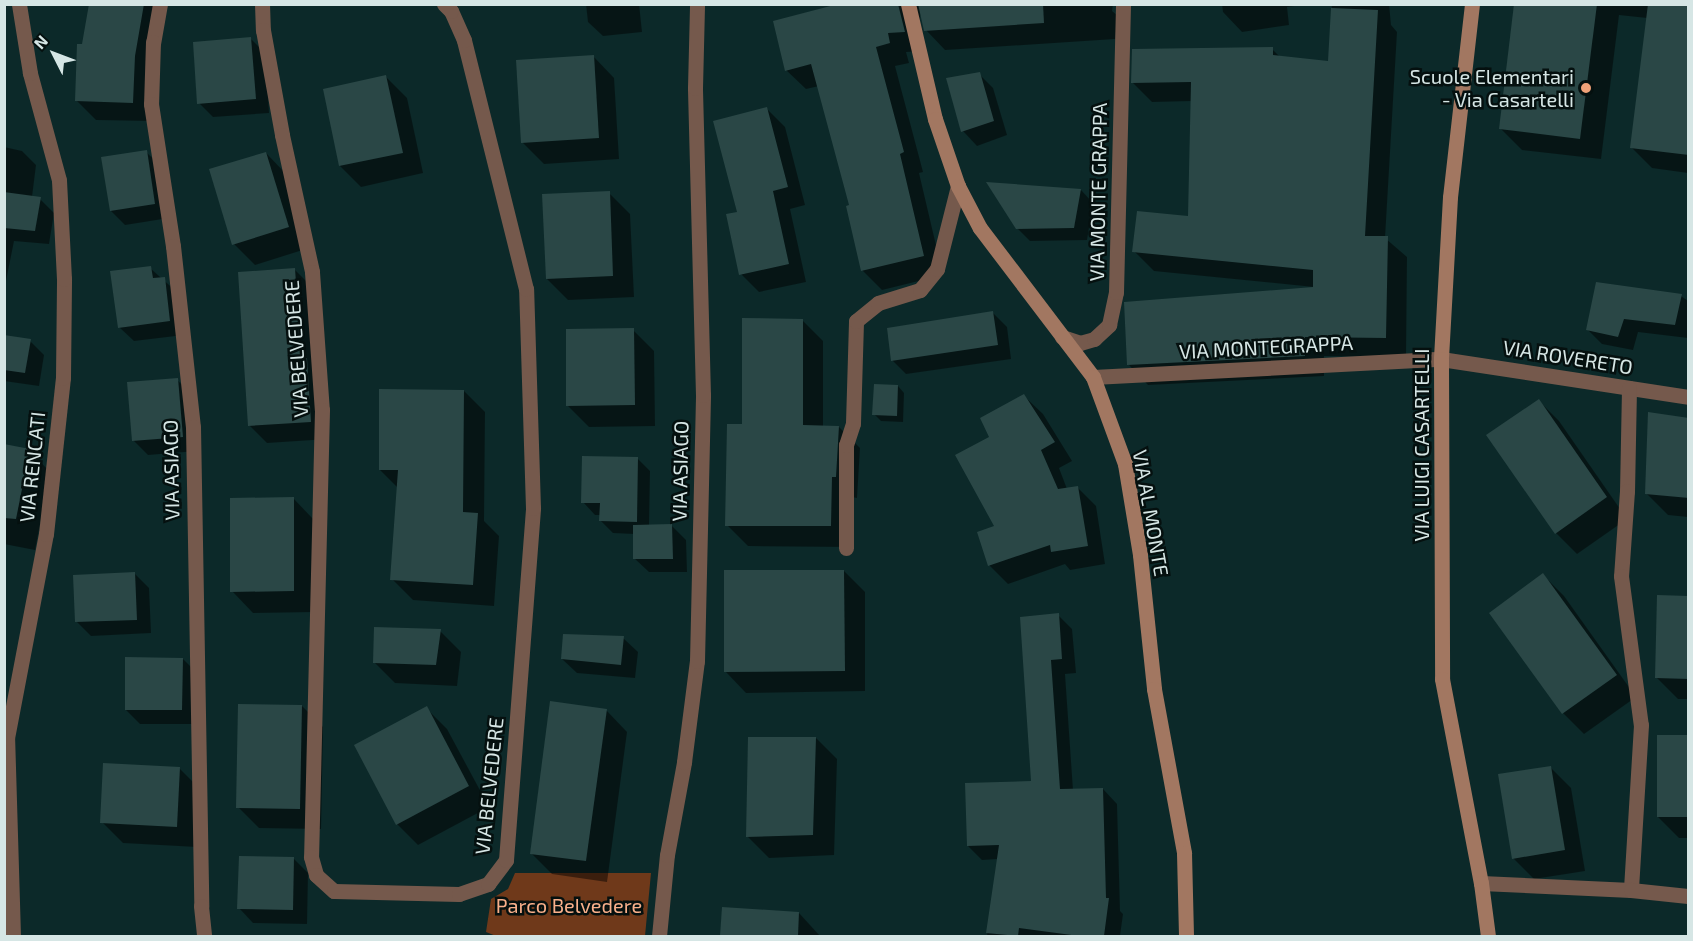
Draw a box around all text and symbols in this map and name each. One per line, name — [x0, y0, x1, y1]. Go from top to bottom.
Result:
north arrow — [24, 24, 84, 84]
text: N — [29, 31, 51, 52]
place label: Scuole Elementari - Via Casartelli — [1410, 64, 1574, 111]
marker: Scuole Elementari - Via Casartelli — [1579, 81, 1593, 95]
street label: VIA MONTE GRAPPA — [1084, 102, 1112, 282]
street label: VIA BELVEDERE — [279, 279, 313, 419]
street label: VIA MONTEGRAPPA — [1178, 330, 1354, 364]
street label: VIA ROVERETO — [1501, 335, 1635, 379]
street label: VIA LUIGI CASARTELLI — [1409, 348, 1433, 542]
street label: VIA RENCATI — [14, 410, 50, 524]
street label: VIA ASIAGO — [158, 419, 184, 521]
street label: VIA ASIAGO — [667, 420, 693, 522]
street label: VIA AL MONTE — [1128, 447, 1174, 579]
street label: VIA BELVEDERE — [470, 716, 508, 856]
park label: Parco Belvedere — [496, 893, 642, 917]

